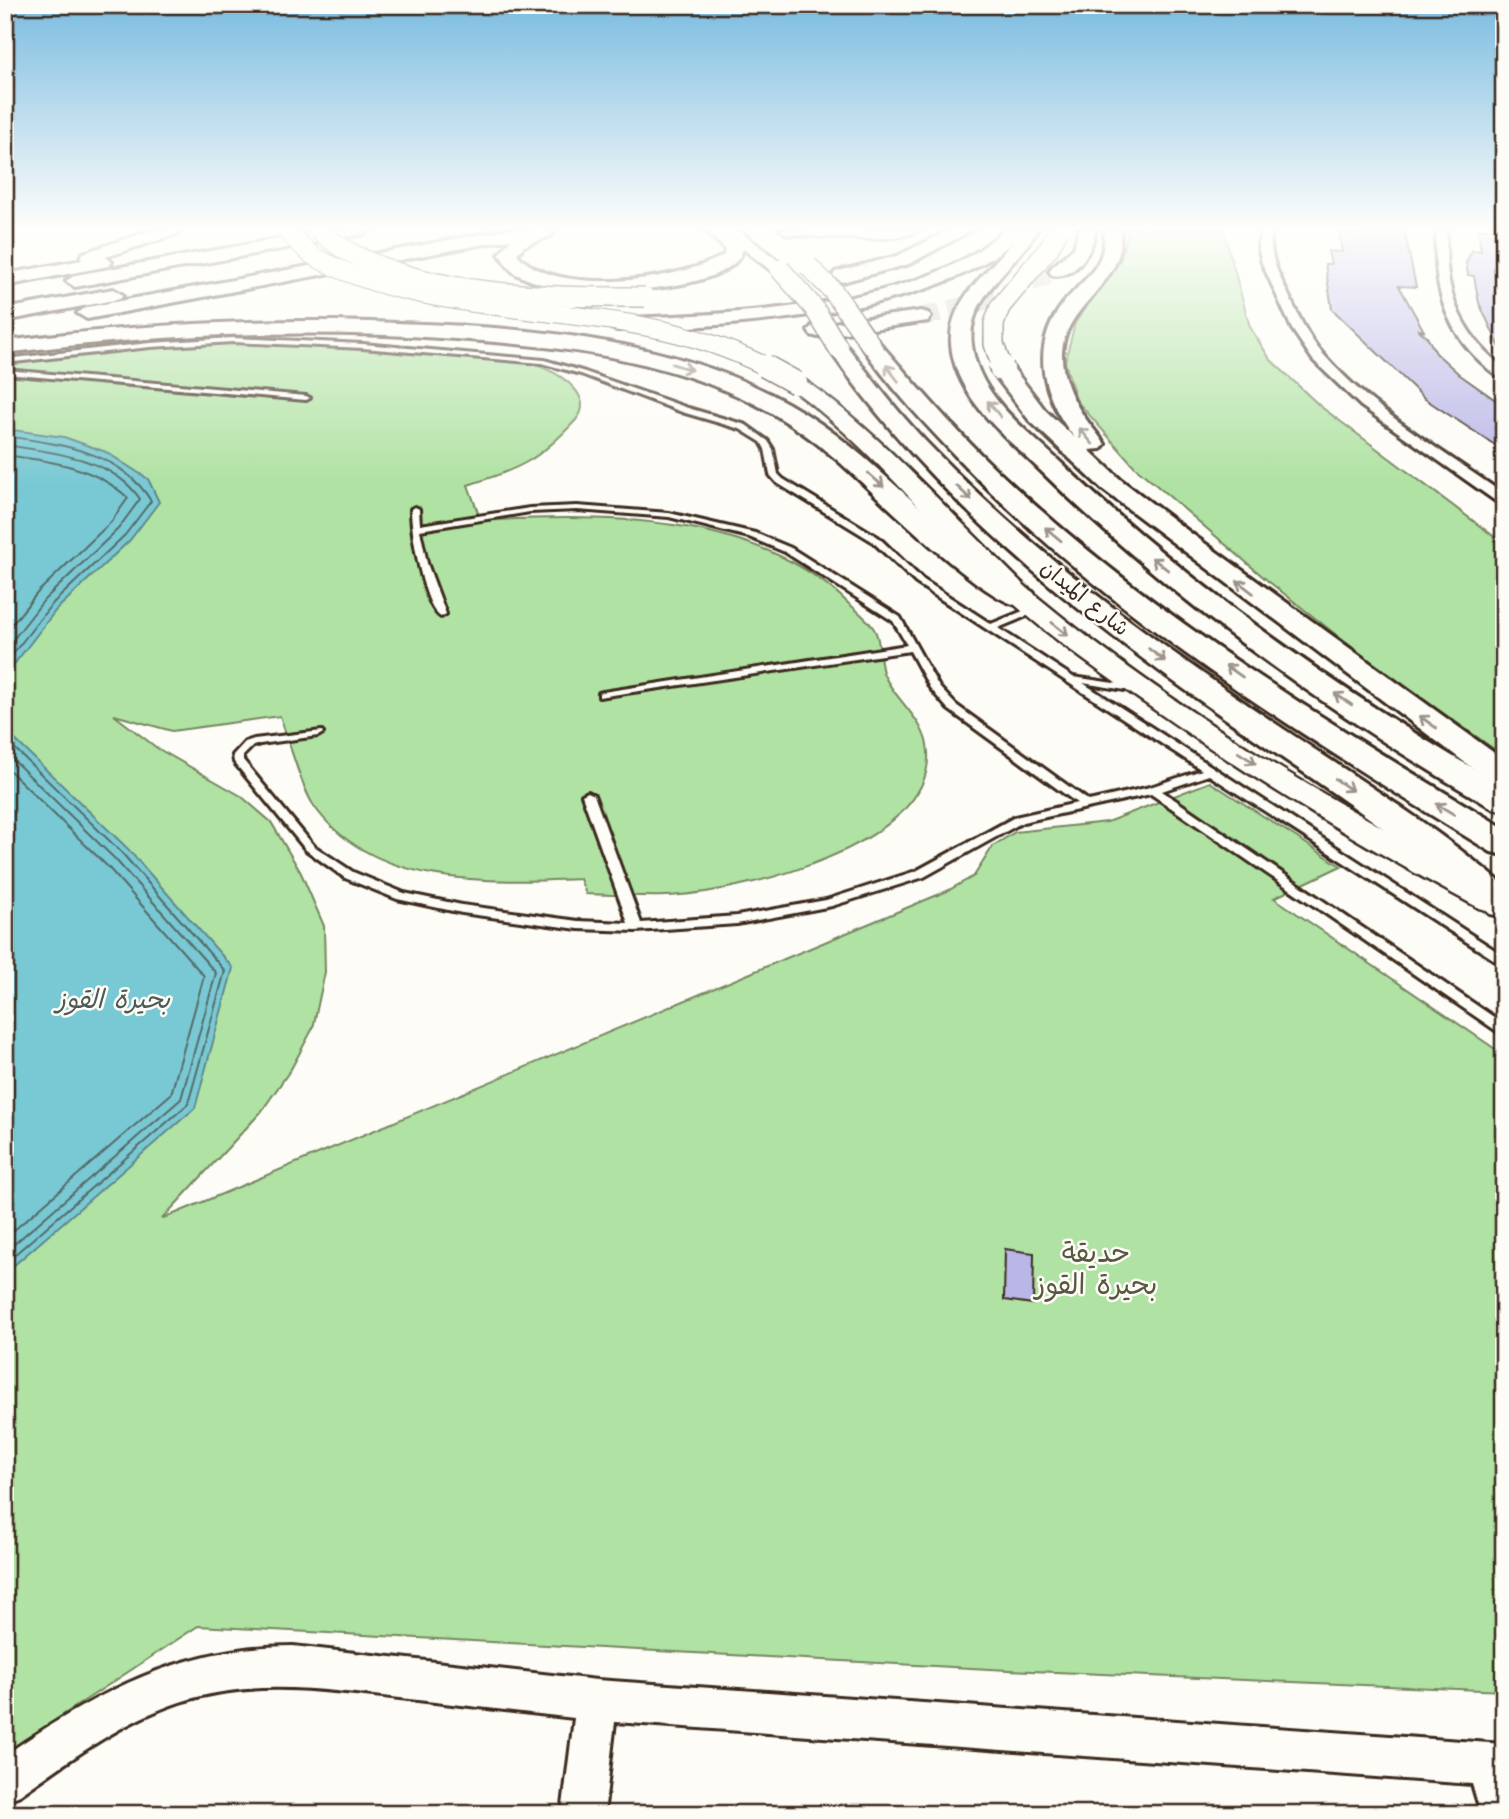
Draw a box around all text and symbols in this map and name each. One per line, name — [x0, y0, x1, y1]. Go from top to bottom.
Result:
one-way arrow — [670, 362, 692, 375]
one-way arrow — [885, 365, 900, 383]
one-way arrow — [986, 400, 1002, 418]
one-way arrow — [1079, 428, 1094, 446]
one-way arrow — [867, 472, 884, 489]
one-way arrow — [955, 485, 972, 502]
one-way arrow — [1044, 526, 1062, 542]
street label: شارع الميدان — [1034, 554, 1135, 643]
one-way arrow — [1151, 556, 1169, 572]
one-way arrow — [1237, 579, 1255, 594]
one-way arrow — [1051, 622, 1069, 637]
one-way arrow — [1147, 648, 1166, 662]
one-way arrow — [1225, 664, 1244, 678]
one-way arrow — [1334, 692, 1353, 706]
one-way arrow — [1419, 715, 1438, 729]
one-way arrow — [1237, 752, 1257, 766]
one-way arrow — [1334, 778, 1353, 792]
one-way arrow — [1436, 801, 1456, 815]
water label: بحيرة القوز — [53, 982, 171, 1018]
park label: حديقة بحيرة القوز — [1033, 1234, 1157, 1305]

